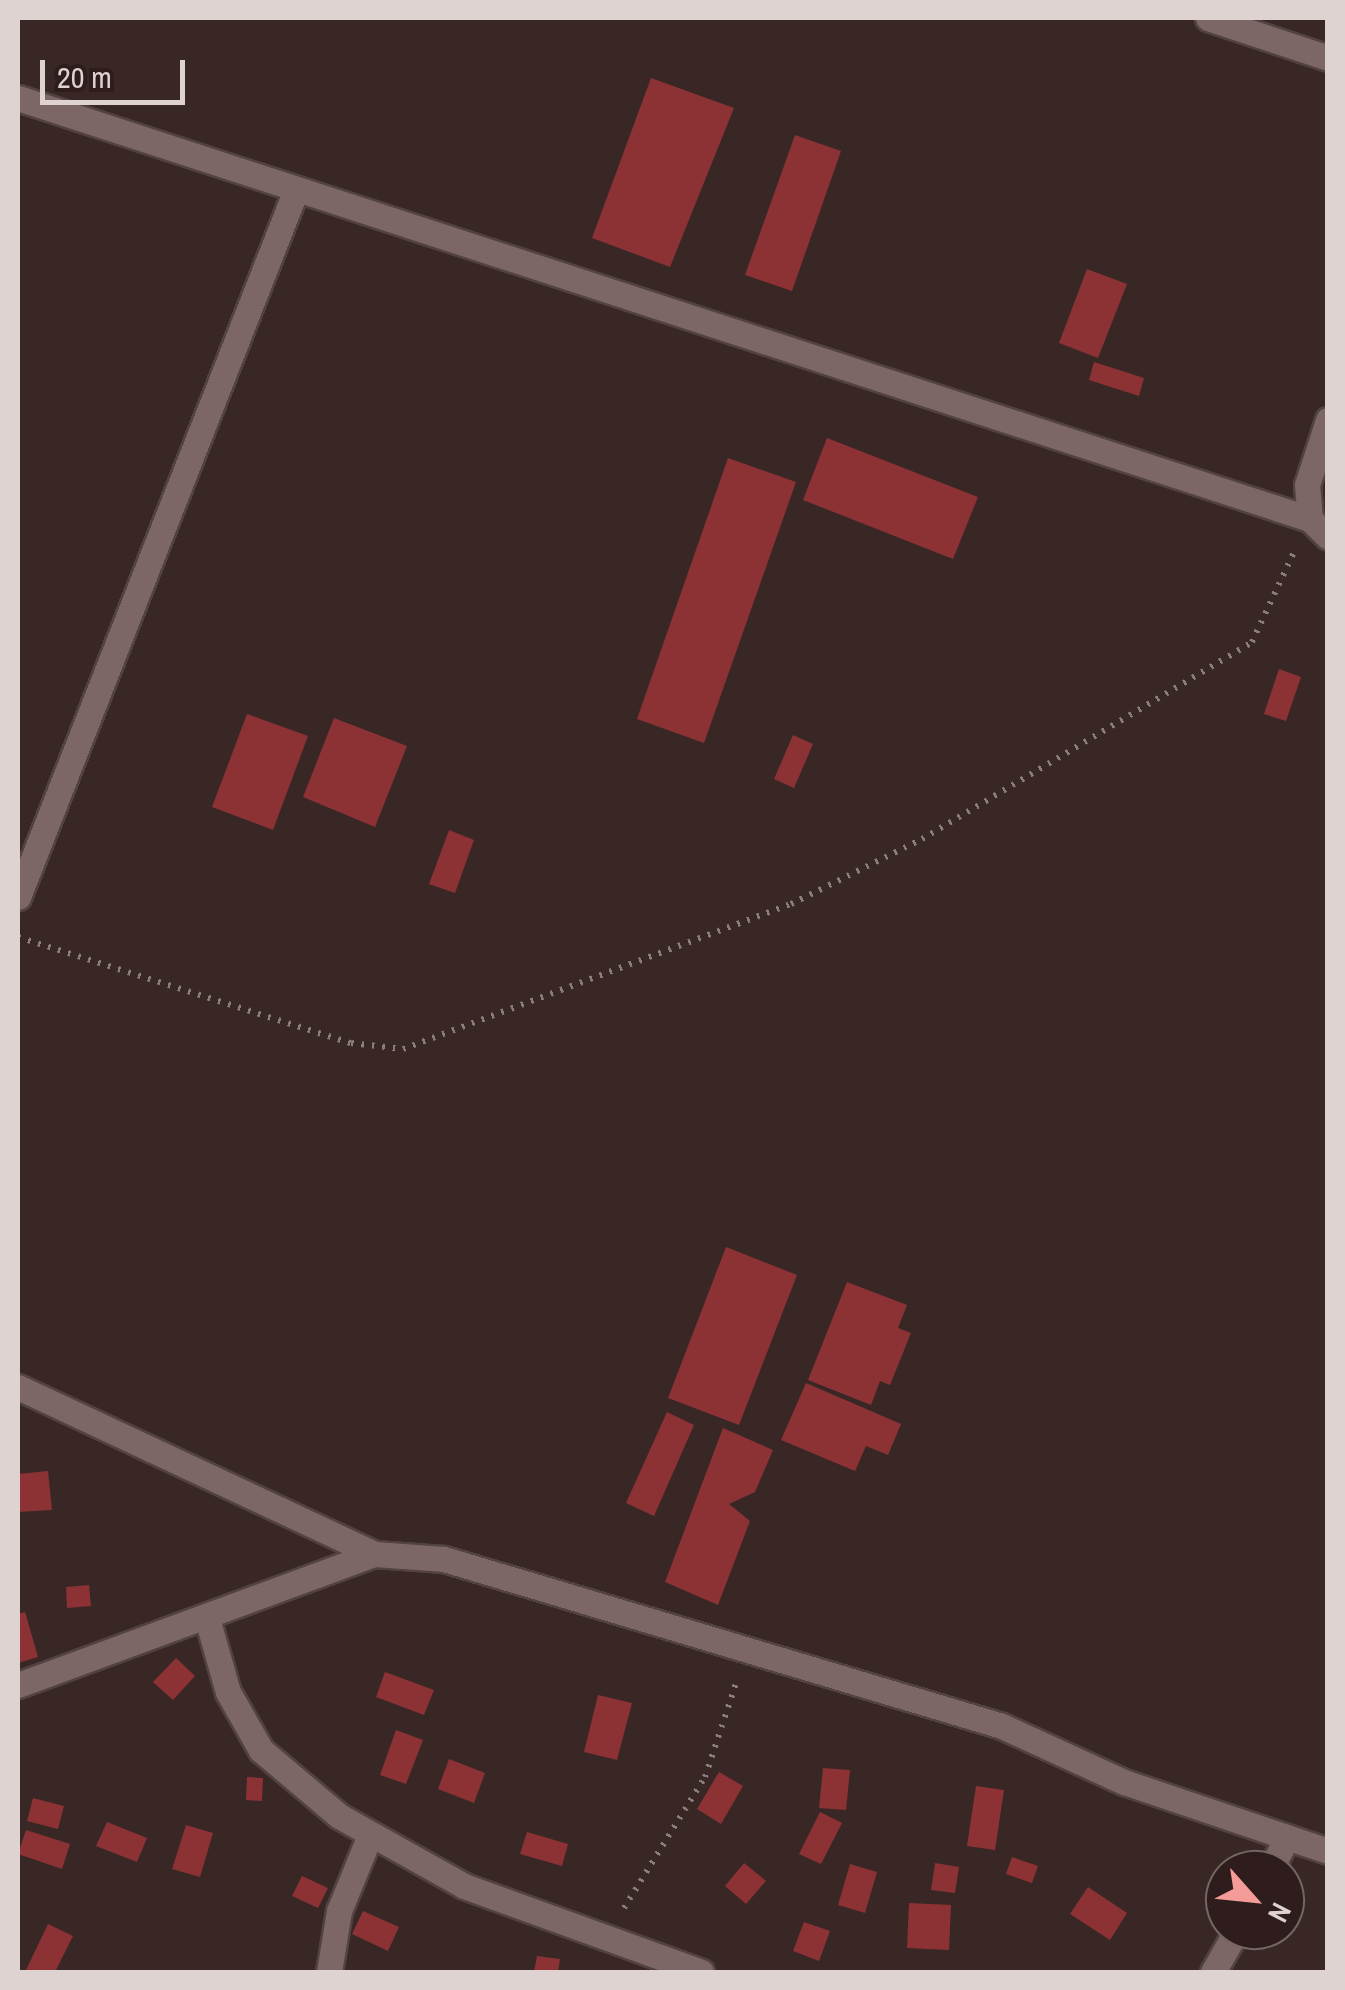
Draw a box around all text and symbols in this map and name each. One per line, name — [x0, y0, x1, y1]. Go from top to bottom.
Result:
scale bar — [45, 40, 190, 102]
text: 20 m — [57, 57, 112, 97]
north arrow — [1205, 1850, 1305, 1950]
text: N — [1259, 1897, 1301, 1929]

